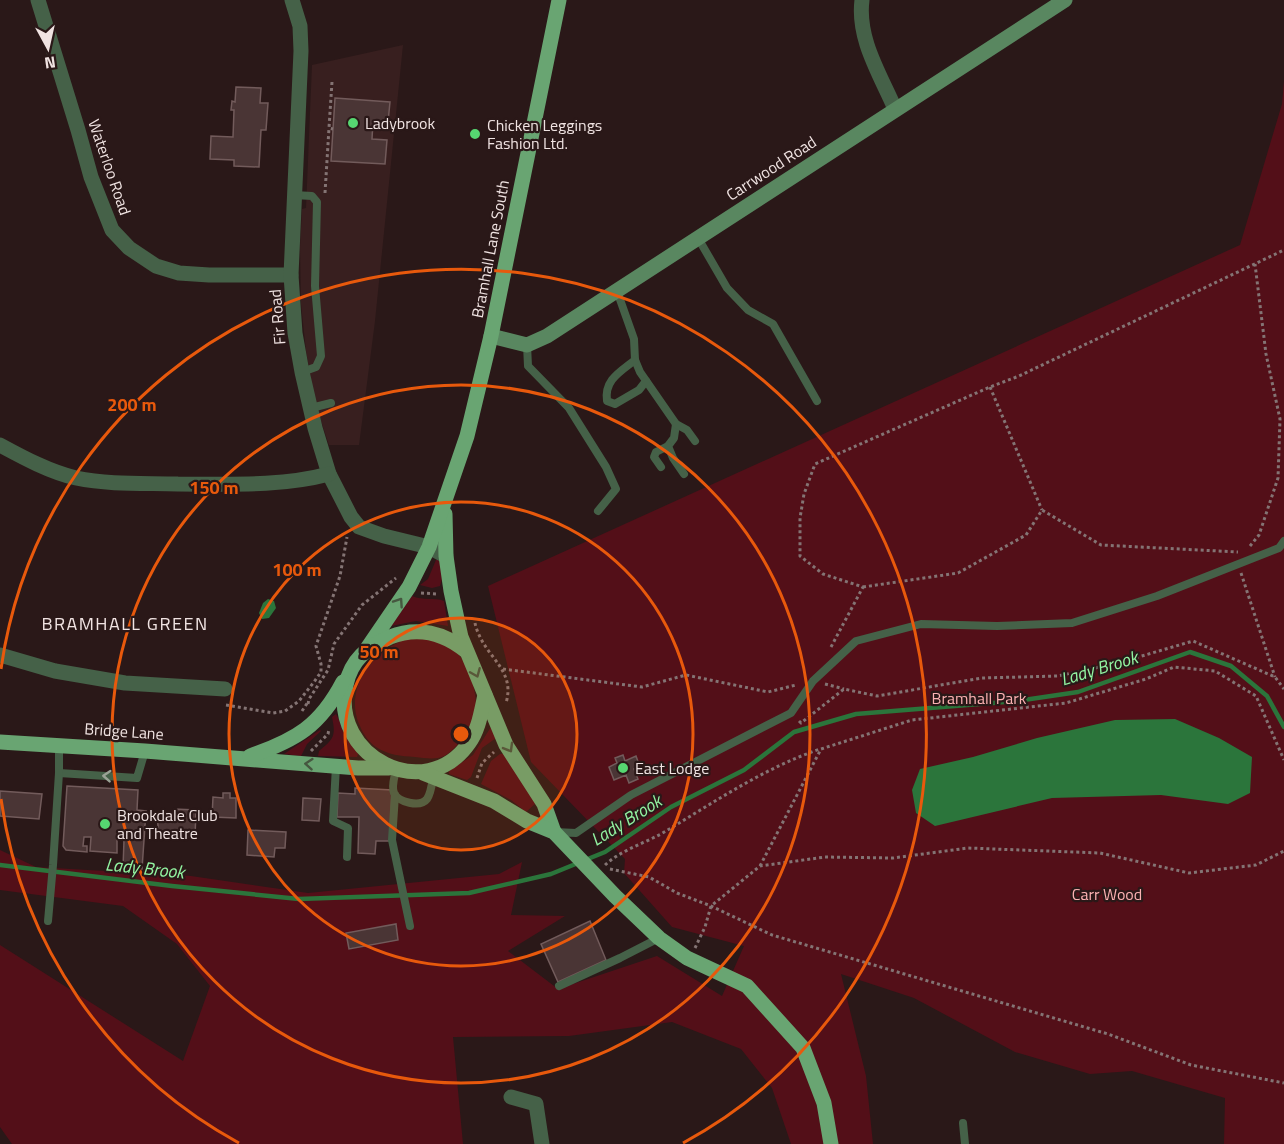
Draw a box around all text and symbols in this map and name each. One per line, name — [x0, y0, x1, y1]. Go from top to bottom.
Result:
north arrow — [18, 18, 78, 78]
text: N — [43, 50, 57, 76]
place label: Ladybrook — [365, 111, 436, 135]
place label: Chicken Leggings Fashion Ltd. — [487, 113, 602, 155]
street label: Waterloo Road — [82, 116, 138, 218]
marker: Ladybrook — [346, 116, 360, 130]
marker: Chicken Leggings Fashion Ltd. — [468, 127, 482, 141]
street label: Carrwood Road — [721, 130, 821, 206]
street label: Bramhall Lane South — [465, 178, 515, 320]
street label: Fir Road — [263, 288, 291, 346]
text: 200 m — [107, 391, 157, 418]
text: 150 m — [189, 474, 239, 501]
text: 100 m — [272, 556, 322, 583]
one-way arrow — [392, 597, 403, 608]
district label: BRAMHALL GREEN — [41, 610, 209, 637]
text: 50 m — [359, 638, 399, 665]
water label: Lady Brook — [1057, 643, 1143, 693]
one-way arrow — [469, 666, 481, 677]
park label: Bramhall Park — [932, 686, 1027, 710]
street label: Bridge Lane — [83, 716, 165, 746]
centre of rings — [451, 724, 471, 744]
one-way arrow — [502, 742, 513, 752]
place label: East Lodge — [635, 756, 709, 780]
one-way arrow — [305, 758, 314, 771]
marker: East Lodge — [616, 761, 630, 775]
one-way arrow — [102, 770, 111, 783]
water label: Lady Brook — [585, 786, 669, 852]
place label: Brookdale Club and Theatre — [117, 803, 218, 845]
marker: Brookdale Club and Theatre — [98, 817, 112, 831]
water label: Lady Brook — [104, 850, 188, 886]
park label: Carr Wood — [1072, 882, 1142, 906]

